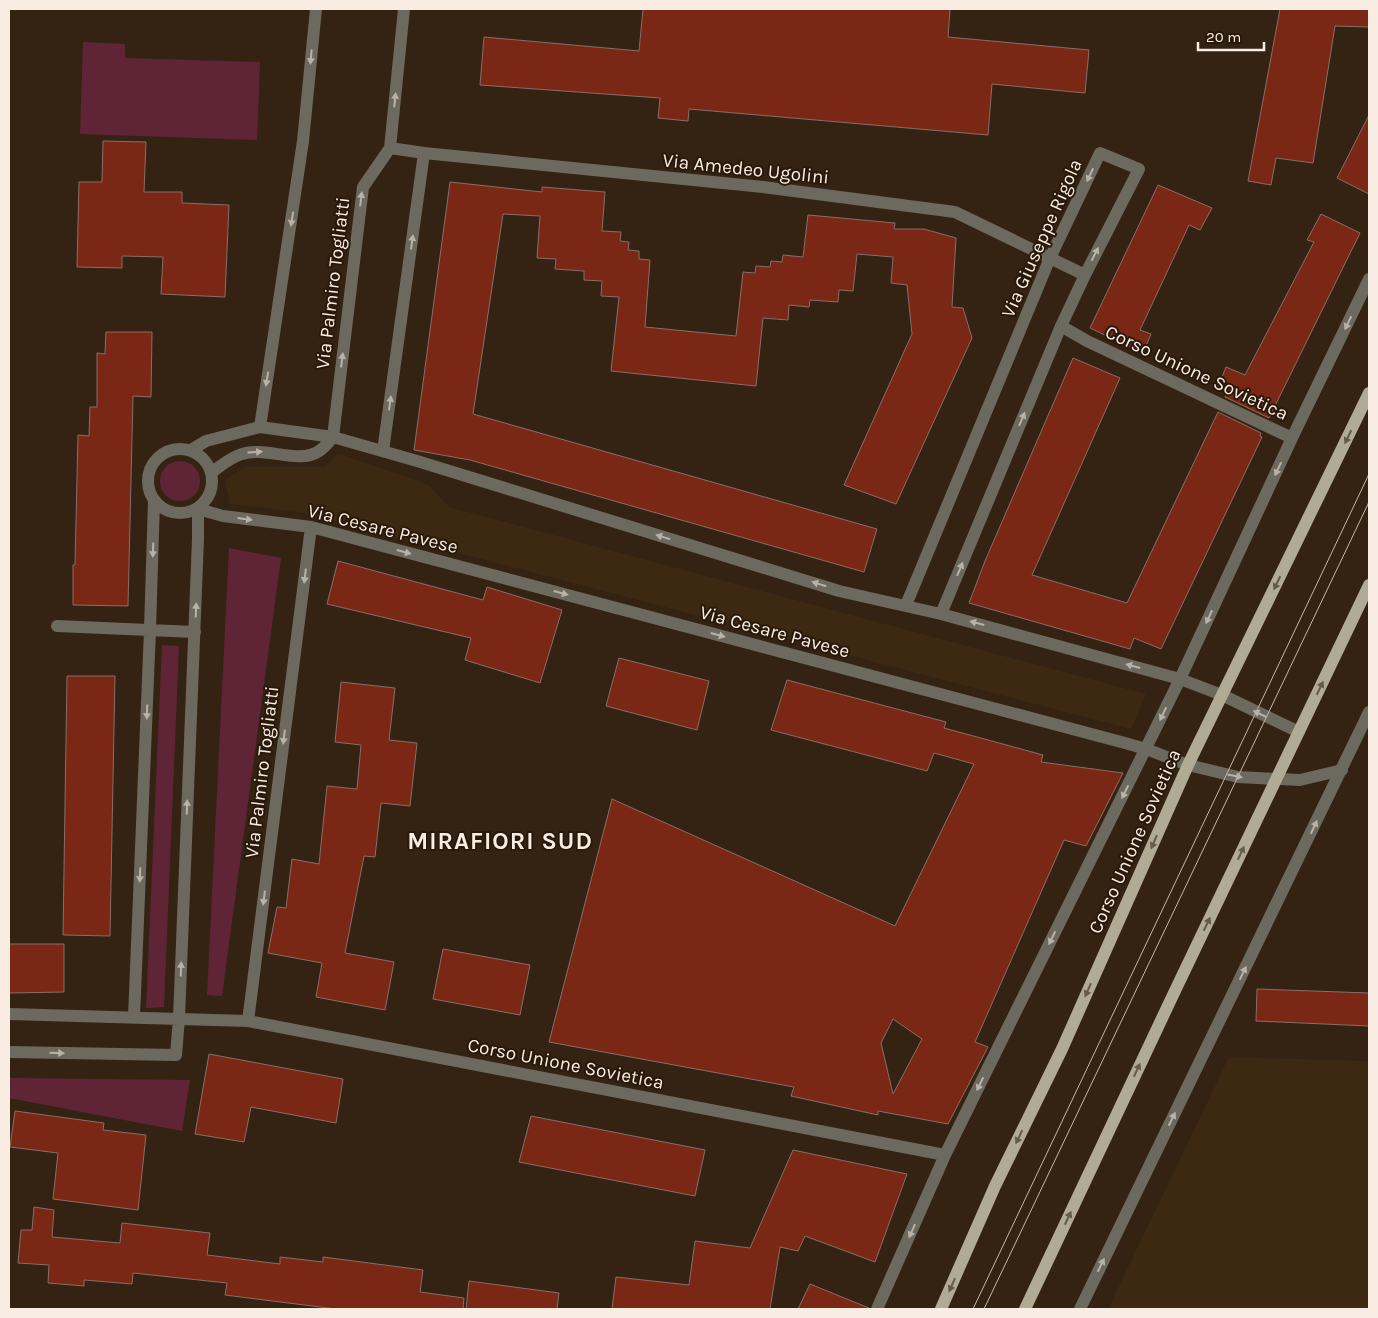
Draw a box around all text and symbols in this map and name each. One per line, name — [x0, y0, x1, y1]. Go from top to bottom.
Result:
scale bar — [1198, 20, 1264, 52]
text: 20 m — [1206, 28, 1241, 46]
one-way arrow — [307, 50, 315, 66]
one-way arrow — [391, 92, 399, 108]
street label: Via Amedeo Ugolini — [662, 149, 830, 189]
street label: Via Giuseppe Rigola — [997, 156, 1087, 321]
one-way arrow — [1085, 168, 1093, 182]
one-way arrow — [357, 190, 365, 206]
street label: Via Palmiro Togliatti — [312, 196, 354, 370]
one-way arrow — [287, 211, 295, 227]
one-way arrow — [408, 234, 416, 250]
one-way arrow — [1091, 247, 1099, 261]
one-way arrow — [1344, 316, 1352, 330]
street label: Corso Unione Sovietica — [1102, 321, 1292, 425]
one-way arrow — [338, 352, 346, 368]
one-way arrow — [263, 372, 271, 388]
one-way arrow — [386, 395, 394, 411]
one-way arrow — [1019, 412, 1027, 426]
one-way arrow — [1344, 429, 1352, 444]
one-way arrow — [248, 448, 264, 456]
one-way arrow — [1274, 462, 1282, 476]
street label: Via Cesare Pavese — [305, 500, 460, 558]
one-way arrow — [237, 515, 253, 523]
one-way arrow — [656, 532, 671, 540]
one-way arrow — [148, 542, 156, 558]
one-way arrow — [396, 548, 411, 556]
one-way arrow — [956, 562, 964, 576]
one-way arrow — [301, 568, 309, 584]
one-way arrow — [1272, 575, 1281, 590]
one-way arrow — [811, 580, 826, 588]
one-way arrow — [554, 590, 569, 598]
street label: Via Cesare Pavese — [697, 601, 852, 663]
one-way arrow — [192, 602, 200, 618]
one-way arrow — [1205, 610, 1213, 624]
one-way arrow — [969, 619, 984, 627]
one-way arrow — [711, 631, 726, 639]
one-way arrow — [1126, 662, 1141, 670]
one-way arrow — [1316, 681, 1324, 695]
street label: Via Palmiro Togliatti — [241, 685, 283, 859]
one-way arrow — [143, 705, 151, 721]
one-way arrow — [1159, 707, 1167, 721]
one-way arrow — [1253, 710, 1267, 718]
one-way arrow — [280, 729, 288, 745]
street label: Corso Unione Sovietica — [1084, 746, 1186, 937]
one-way arrow — [1228, 772, 1243, 780]
one-way arrow — [1121, 785, 1129, 800]
one-way arrow — [184, 799, 192, 815]
one-way arrow — [1310, 820, 1318, 834]
district label: MIRAFIORI SUD — [407, 827, 593, 855]
one-way arrow — [1149, 835, 1157, 849]
one-way arrow — [1237, 846, 1245, 860]
one-way arrow — [136, 867, 144, 883]
one-way arrow — [260, 890, 268, 906]
one-way arrow — [1203, 916, 1211, 931]
one-way arrow — [1048, 931, 1056, 945]
one-way arrow — [177, 961, 185, 977]
one-way arrow — [1239, 966, 1247, 980]
one-way arrow — [1084, 983, 1092, 997]
street label: Corso Unione Sovietica — [466, 1034, 666, 1094]
one-way arrow — [50, 1049, 66, 1057]
one-way arrow — [1133, 1063, 1142, 1078]
one-way arrow — [976, 1076, 984, 1091]
one-way arrow — [1169, 1112, 1177, 1126]
one-way arrow — [1015, 1130, 1023, 1145]
one-way arrow — [1064, 1210, 1073, 1225]
one-way arrow — [907, 1224, 915, 1238]
one-way arrow — [1097, 1258, 1106, 1273]
one-way arrow — [947, 1278, 955, 1292]

